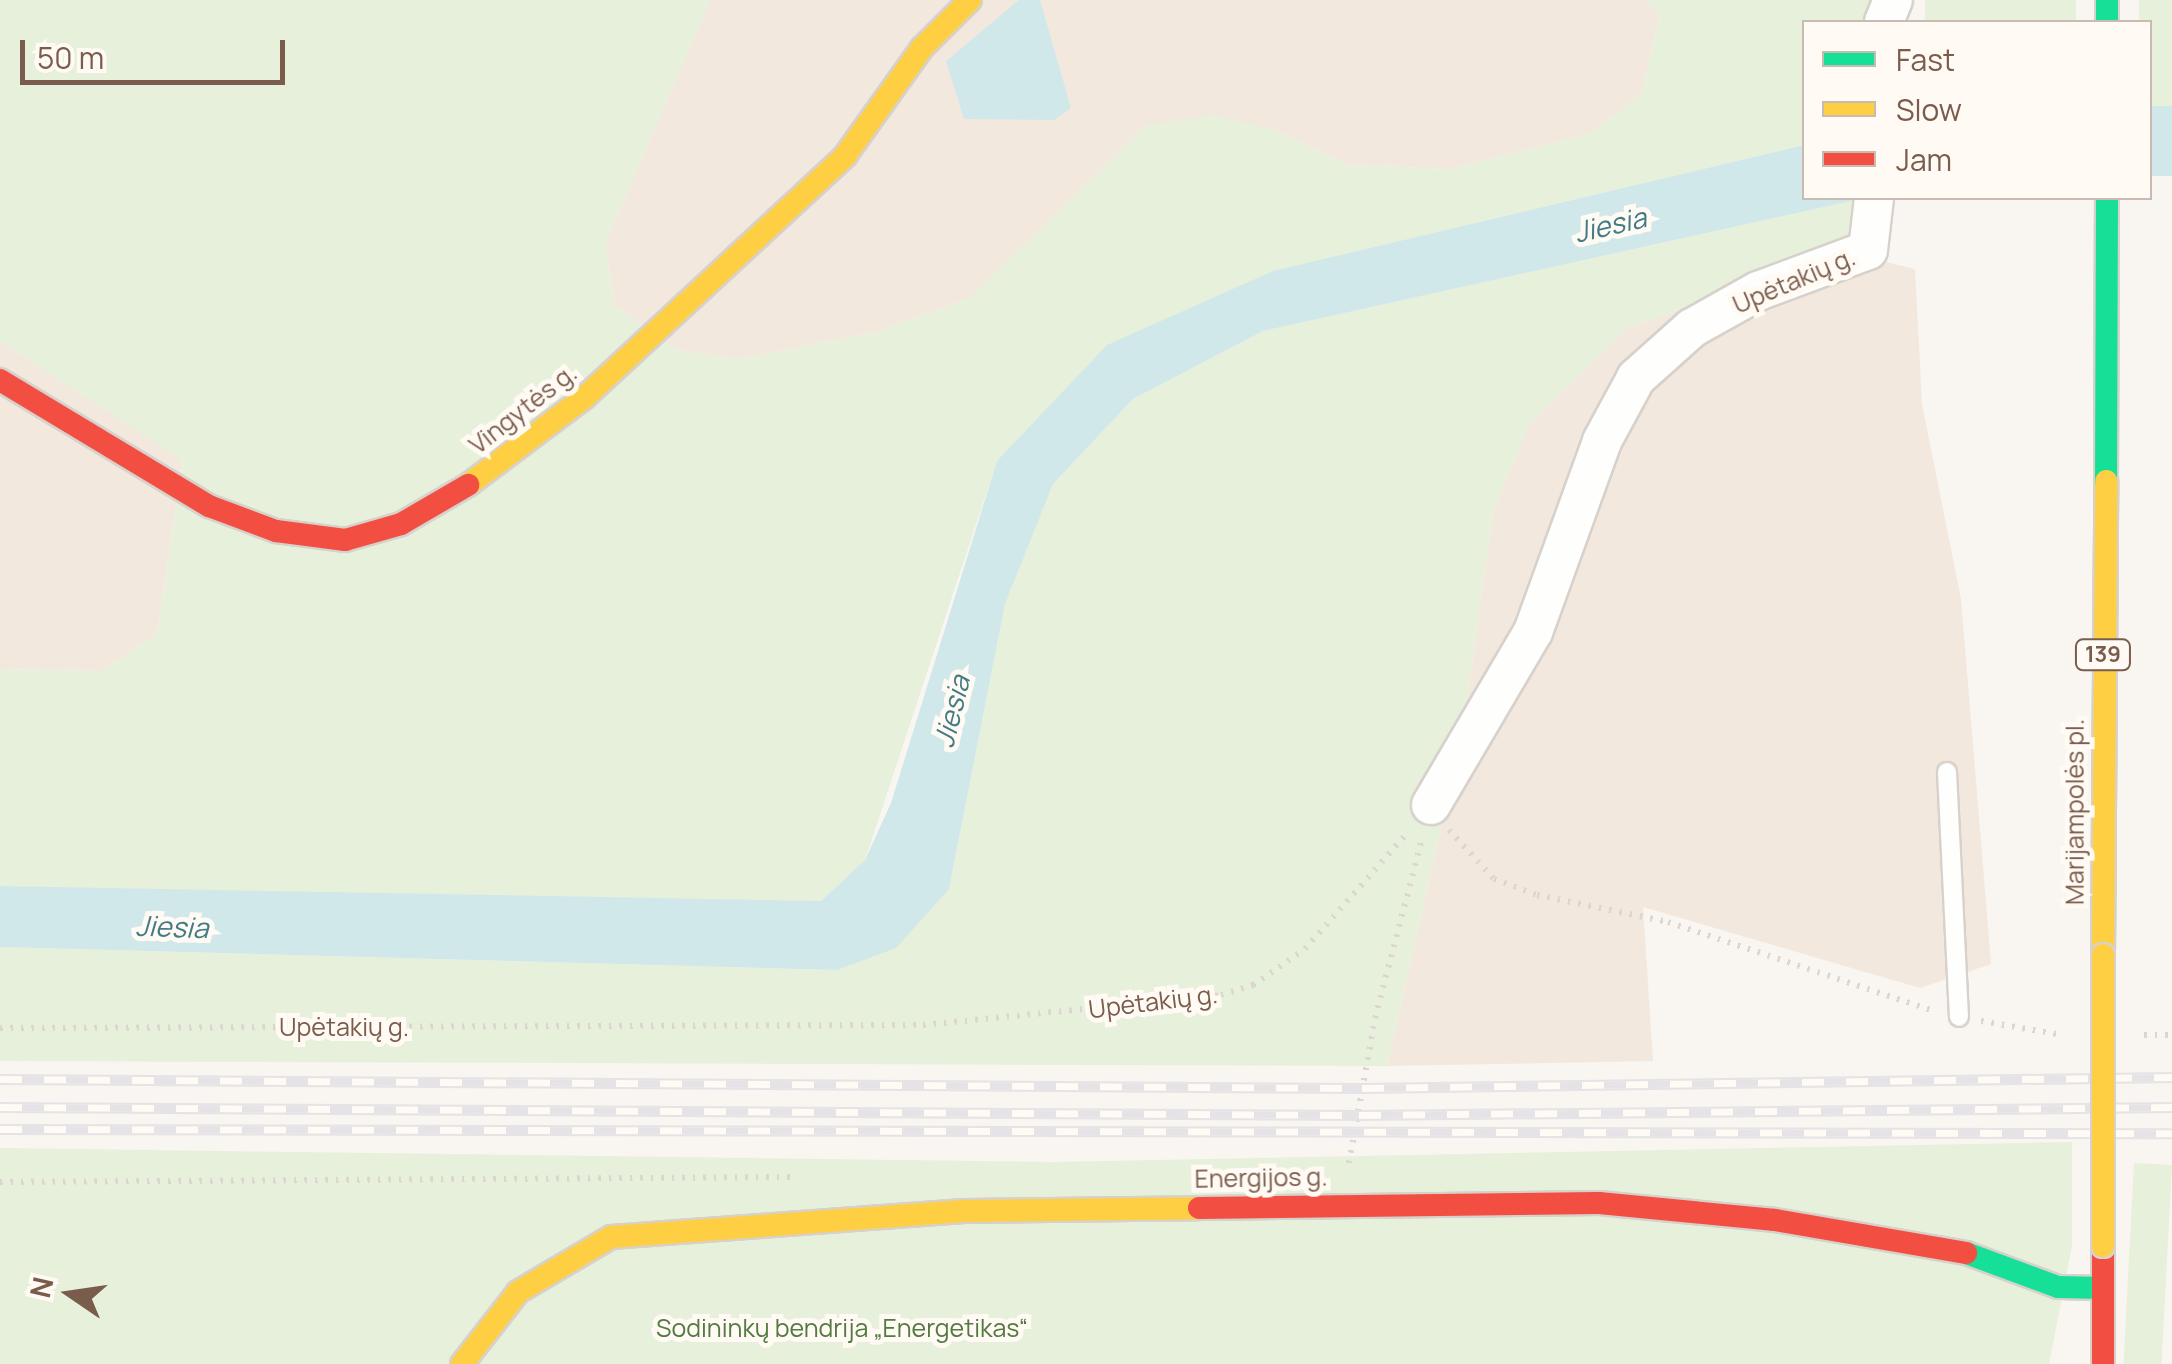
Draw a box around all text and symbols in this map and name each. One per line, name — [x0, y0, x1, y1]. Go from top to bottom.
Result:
scale bar — [25, 20, 290, 82]
legend — [1802, 20, 2152, 200]
text: 50 m — [37, 37, 104, 78]
text: Fast — [1896, 39, 1955, 80]
text: Slow — [1896, 89, 1962, 130]
text: Jam — [1896, 139, 1952, 180]
water label: Jiesia — [1571, 199, 1649, 249]
street label: Upėtakių g. — [1728, 242, 1860, 320]
street label: Vingytės g. — [463, 358, 583, 460]
road number: 139 — [2073, 638, 2133, 672]
water label: Jiesia — [926, 672, 976, 750]
street label: Marijampolės pl. — [2060, 719, 2090, 905]
water label: Jiesia — [135, 908, 209, 944]
street label: Upėtakių g. — [1087, 979, 1219, 1025]
street label: Upėtakių g. — [279, 1012, 409, 1042]
street label: Energijos g. — [1194, 1162, 1328, 1194]
north arrow — [20, 1244, 120, 1344]
text: N — [20, 1273, 62, 1301]
park label: Sodininkų bendrija „Energetikas“ — [656, 1313, 1028, 1343]

